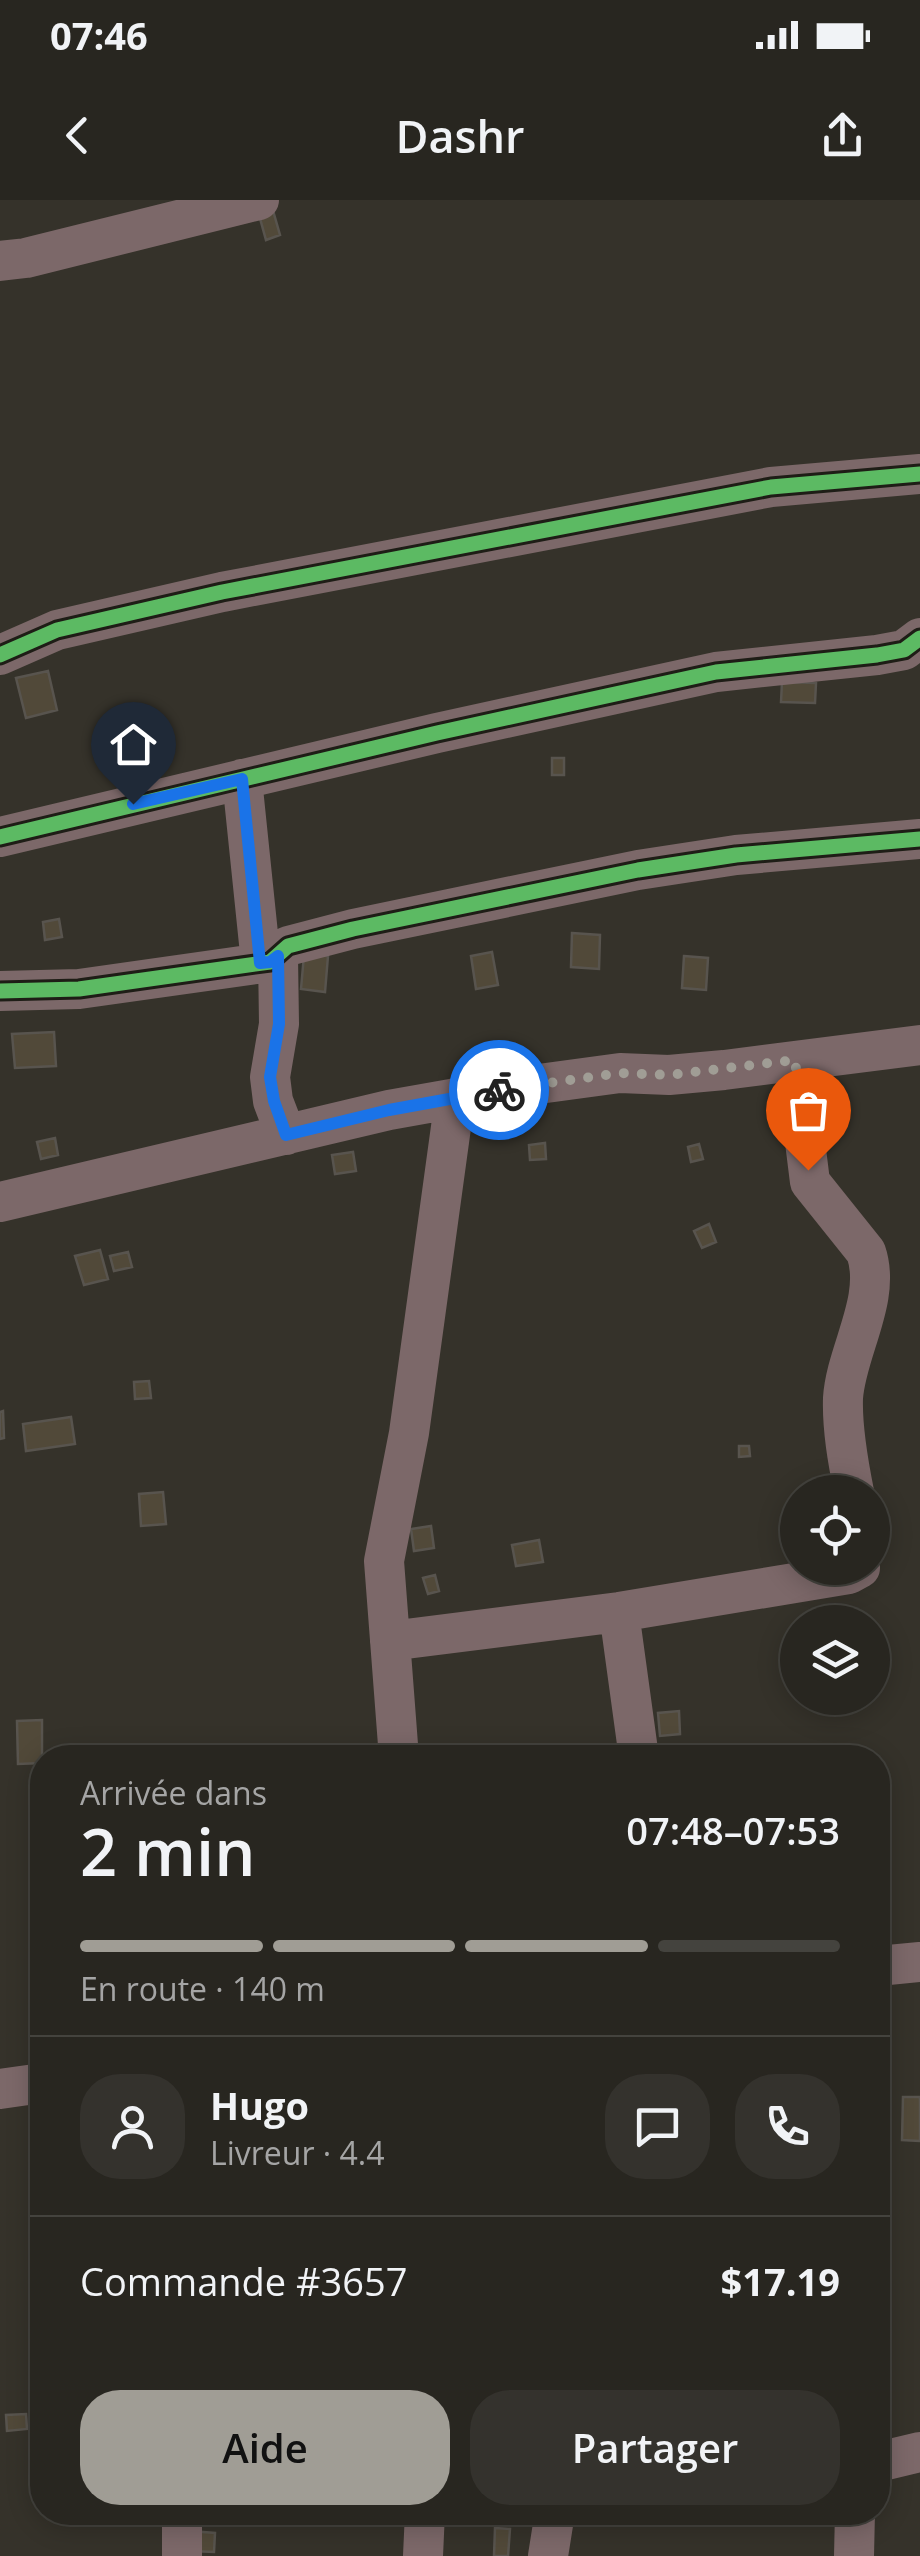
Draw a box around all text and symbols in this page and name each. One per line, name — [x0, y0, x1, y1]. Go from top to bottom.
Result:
text: 07:46 — [50, 9, 148, 61]
text: Dashr — [395, 105, 525, 166]
icon: back — [50, 108, 105, 163]
icon: share — [815, 108, 870, 163]
pin — [91, 702, 176, 805]
icon: home — [106, 717, 161, 772]
courier — [449, 1040, 549, 1140]
icon: bike — [472, 1063, 527, 1118]
pin — [766, 1068, 851, 1171]
icon: bag — [781, 1083, 836, 1138]
map controls — [780, 1475, 890, 1715]
button: locate — [780, 1475, 890, 1585]
button: layers — [780, 1605, 890, 1715]
text: Arrivée dans — [80, 1771, 267, 1814]
text: 07:48–07:53 — [626, 1804, 840, 1856]
text: 2 min — [80, 1807, 255, 1895]
text: En route · 140 m — [80, 1967, 325, 2010]
button: person — [80, 2074, 185, 2179]
button: chat — [605, 2074, 710, 2179]
button: phone — [735, 2074, 840, 2179]
text: Hugo — [210, 2079, 309, 2131]
text: Livreur · 4.4 — [210, 2131, 385, 2174]
text: Commande #3657 — [80, 2255, 408, 2307]
text: $17.19 — [721, 2255, 840, 2307]
button: Aide — [80, 2390, 450, 2505]
button: Partager — [470, 2390, 840, 2505]

